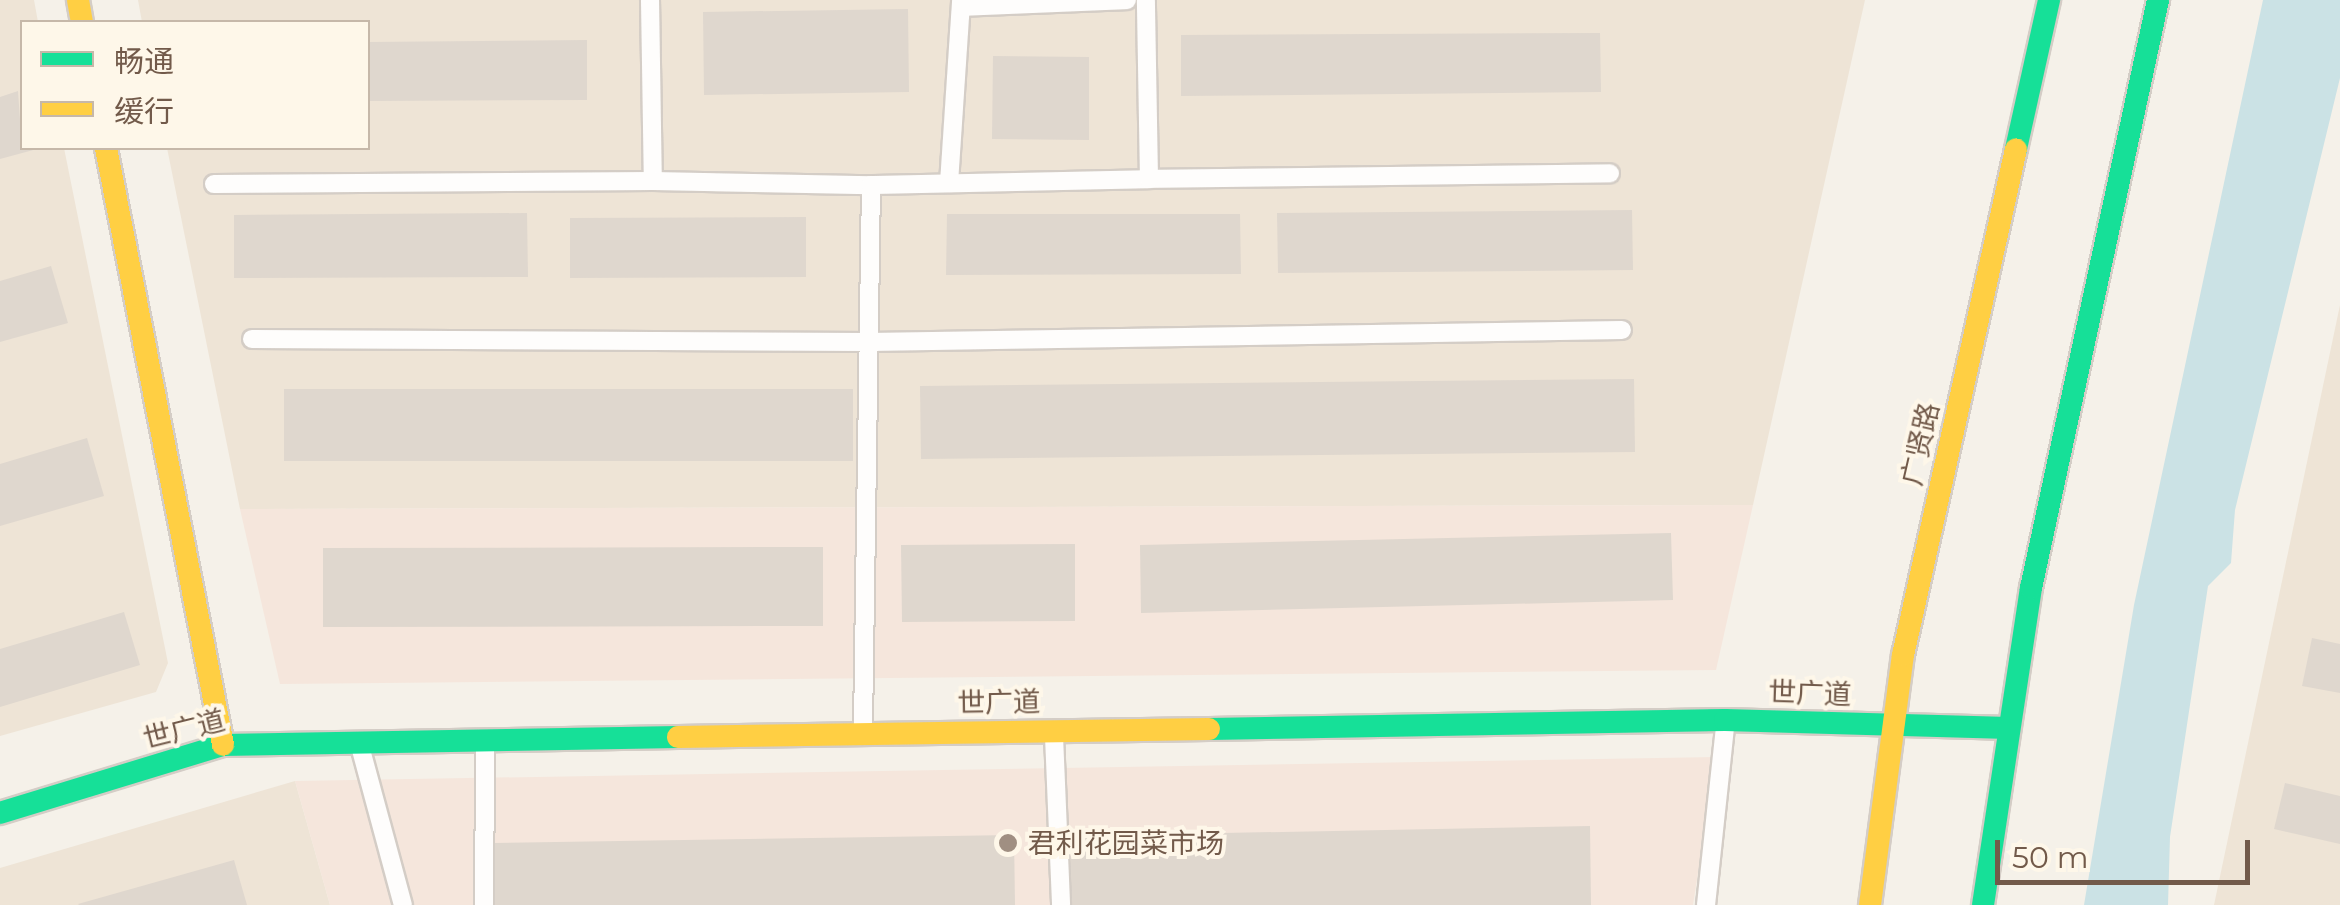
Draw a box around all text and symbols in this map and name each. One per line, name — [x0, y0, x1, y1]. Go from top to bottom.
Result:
legend — [20, 20, 370, 150]
text: 畅通 — [114, 43, 174, 80]
text: 缓行 — [114, 93, 174, 130]
street label: 广贤路 — [1894, 399, 1946, 489]
street label: 世广道 — [1767, 675, 1853, 711]
street label: 世广道 — [957, 684, 1041, 720]
street label: 世广道 — [139, 703, 229, 755]
scale bar — [2000, 820, 2255, 882]
place label: 君利花园菜市场 — [1028, 826, 1224, 860]
marker: 君利花园菜市场 — [997, 832, 1019, 854]
text: 50 m — [2012, 839, 2089, 876]

